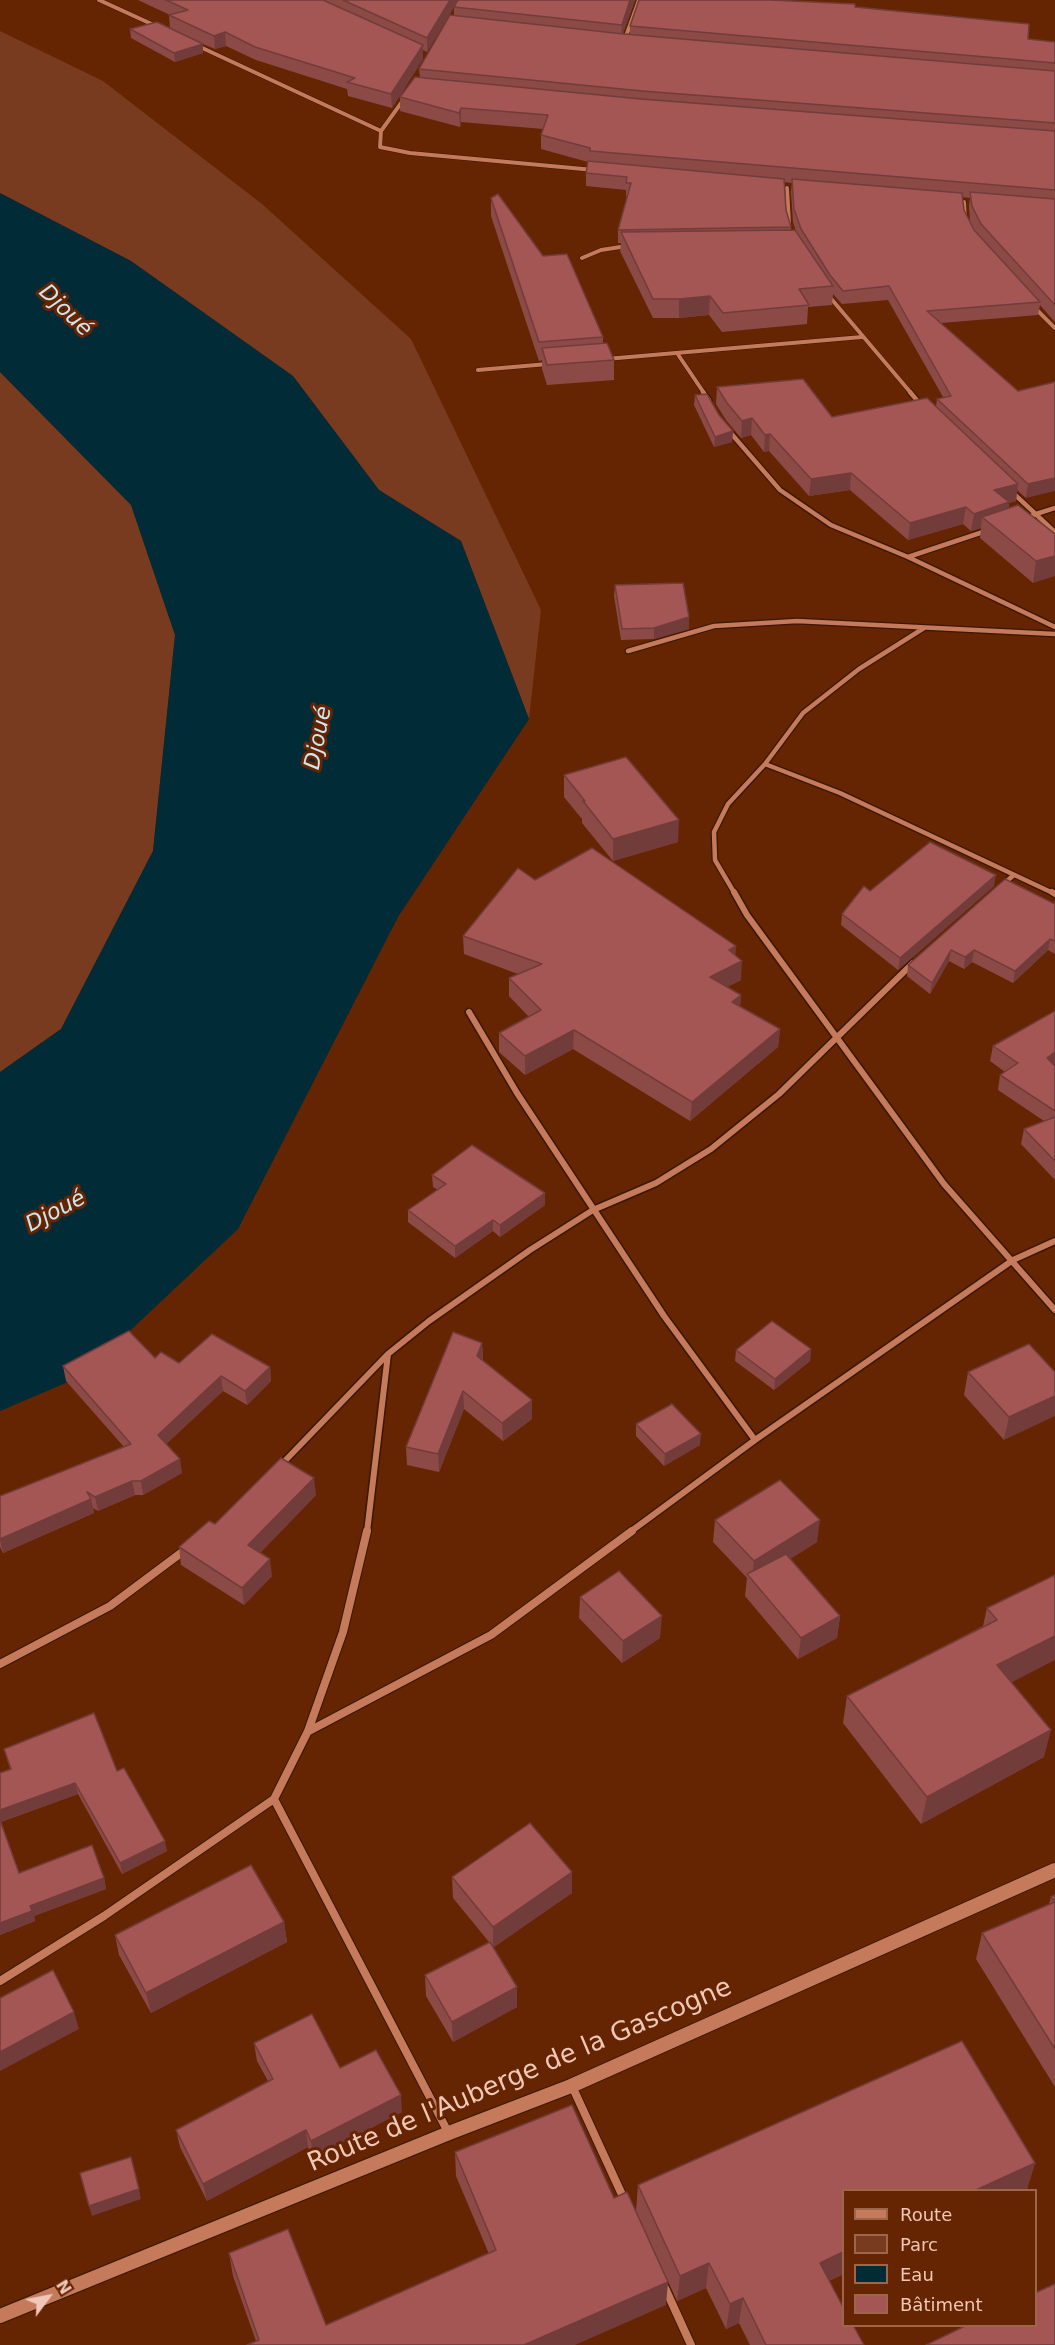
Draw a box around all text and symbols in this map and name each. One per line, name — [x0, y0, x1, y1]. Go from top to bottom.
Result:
water label: Djoué — [33, 279, 97, 343]
water label: Djoué — [300, 704, 338, 772]
water label: Djoué — [22, 1185, 90, 1239]
street label: Route de l'Auberge de la Gascogne — [303, 1972, 737, 2180]
legend — [842, 2189, 1037, 2327]
text: Route — [900, 2204, 952, 2225]
text: Parc — [900, 2234, 938, 2255]
text: Eau — [900, 2264, 934, 2285]
north arrow — [18, 2267, 78, 2327]
text: N — [52, 2276, 75, 2298]
text: Bâtiment — [900, 2294, 983, 2315]

